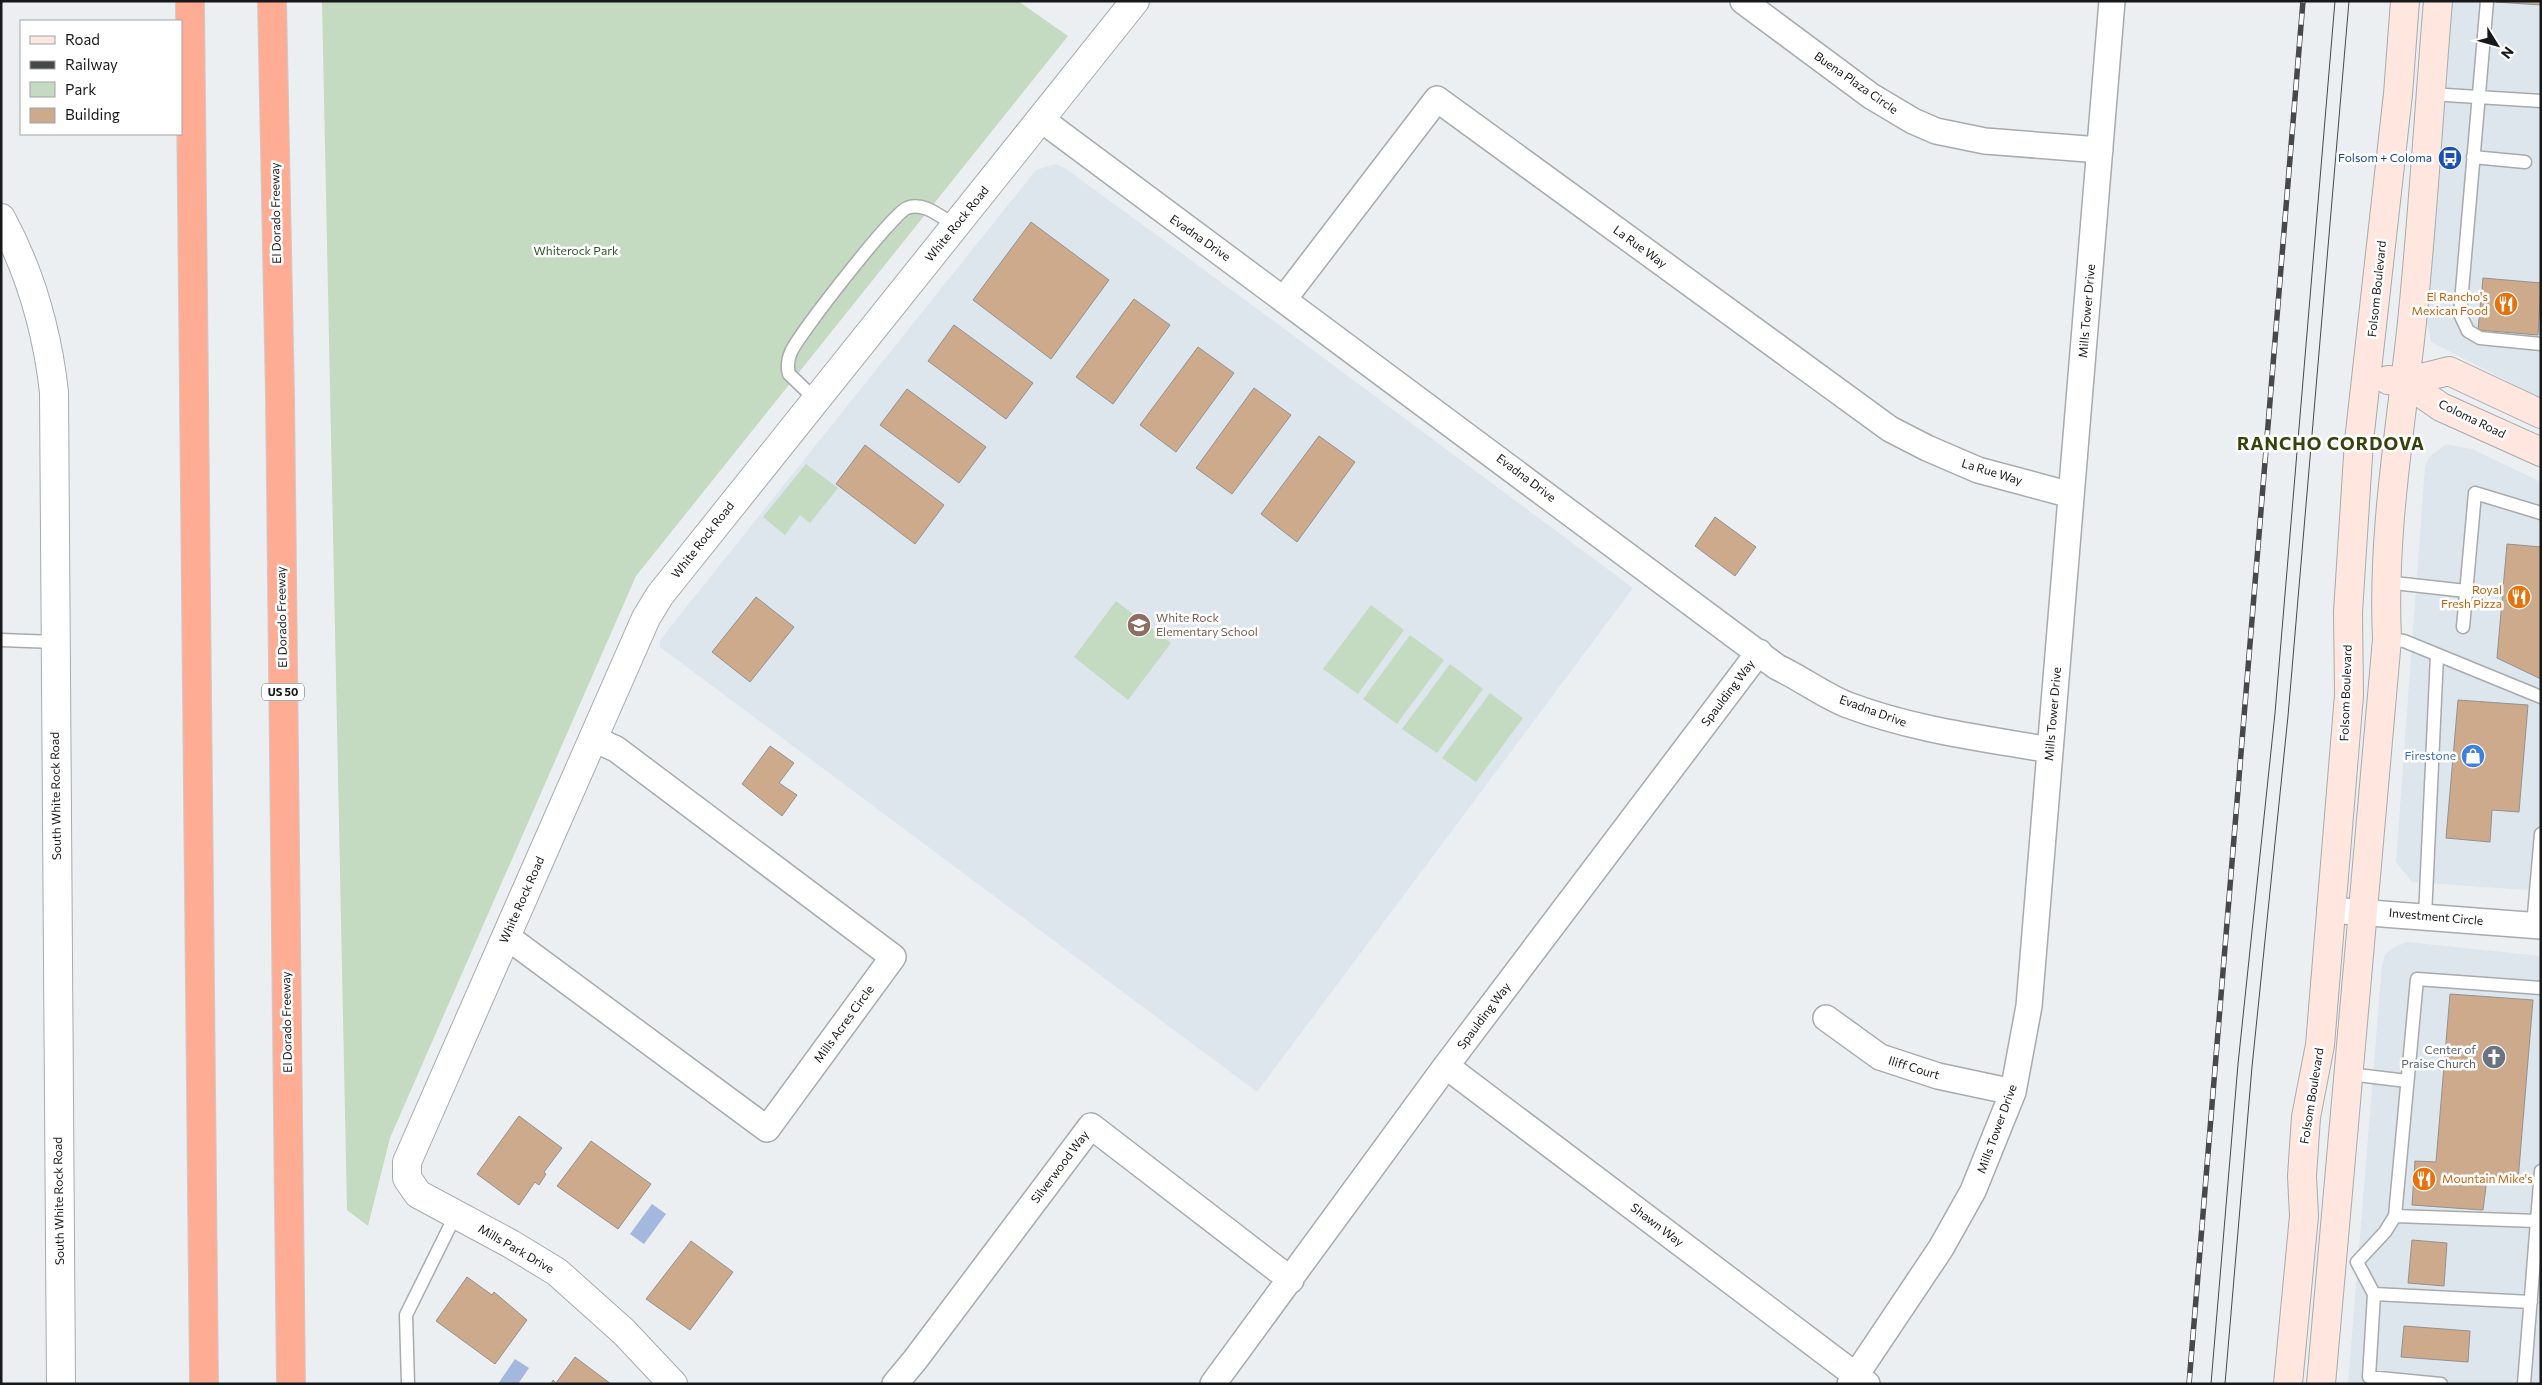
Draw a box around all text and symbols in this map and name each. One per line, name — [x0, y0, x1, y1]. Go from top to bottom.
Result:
legend — [20, 20, 182, 135]
north arrow — [2472, 20, 2522, 70]
text: Road — [65, 30, 100, 48]
text: N — [2498, 44, 2518, 62]
street label: Buena Plaza Circle — [1812, 48, 1901, 116]
text: Railway — [65, 55, 118, 73]
text: Park — [65, 80, 96, 98]
text: Building — [65, 105, 120, 123]
bus stop icon: Folsom + Coloma — [2437, 145, 2463, 171]
place label: Folsom + Coloma — [2338, 150, 2432, 164]
street label: El Dorado Freeway — [267, 162, 283, 264]
street label: White Rock Road — [921, 183, 991, 264]
street label: Evadna Drive — [1168, 211, 1234, 263]
street label: La Rue Way — [1611, 222, 1670, 270]
street label: Folsom Boulevard — [2364, 240, 2388, 338]
park label: Whiterock Park — [534, 243, 619, 257]
street label: Mills Tower Drive — [2075, 263, 2097, 358]
place label: El Rancho's Mexican Food — [2411, 289, 2488, 317]
restaurant icon: El Rancho's Mexican Food — [2493, 291, 2519, 317]
street label: Coloma Road — [2437, 396, 2508, 440]
district label: RANCHO CORDOVA — [2237, 432, 2425, 454]
street label: Evadna Drive — [1494, 450, 1559, 504]
street label: La Rue Way — [1960, 455, 2024, 487]
street label: White Rock Road — [668, 498, 736, 580]
street label: El Dorado Freeway — [273, 566, 289, 668]
place label: Royal Fresh Pizza — [2441, 582, 2502, 610]
restaurant icon: Royal Fresh Pizza — [2506, 584, 2532, 610]
place label: White Rock Elementary School — [1156, 610, 1258, 638]
school or university icon: White Rock Elementary School — [1126, 612, 1152, 638]
street label: Folsom Boulevard — [2336, 644, 2354, 742]
street label: Spaulding Way — [1698, 656, 1757, 728]
street label: Mills Tower Drive — [2041, 666, 2063, 761]
road number: US 50 — [262, 684, 304, 700]
street label: Evadna Drive — [1838, 691, 1909, 729]
street label: South White Rock Road — [47, 732, 63, 860]
shop icon: Firestone — [2460, 743, 2486, 769]
place label: Firestone — [2404, 748, 2456, 762]
street label: White Rock Road — [496, 854, 546, 945]
street label: Investment Circle — [2388, 905, 2484, 927]
street label: El Dorado Freeway — [278, 971, 294, 1073]
street label: Spaulding Way — [1454, 979, 1513, 1051]
street label: Mills Acres Circle — [810, 982, 876, 1065]
place label: Center of Praise Church — [2401, 1042, 2476, 1070]
church icon: Center of Praise Church — [2481, 1044, 2507, 1070]
street label: Folsom Boulevard — [2297, 1047, 2326, 1145]
street label: Iliff Court — [1887, 1053, 1942, 1081]
street label: Mills Tower Drive — [1973, 1082, 2019, 1175]
street label: Silverwood Way — [1027, 1127, 1091, 1205]
street label: South White Rock Road — [50, 1137, 66, 1265]
restaurant icon: Mountain Mike's — [2411, 1166, 2437, 1192]
place label: Mountain Mike's — [2442, 1171, 2533, 1185]
street label: Shawn Way — [1628, 1200, 1687, 1249]
street label: Mills Park Drive — [476, 1221, 557, 1275]

